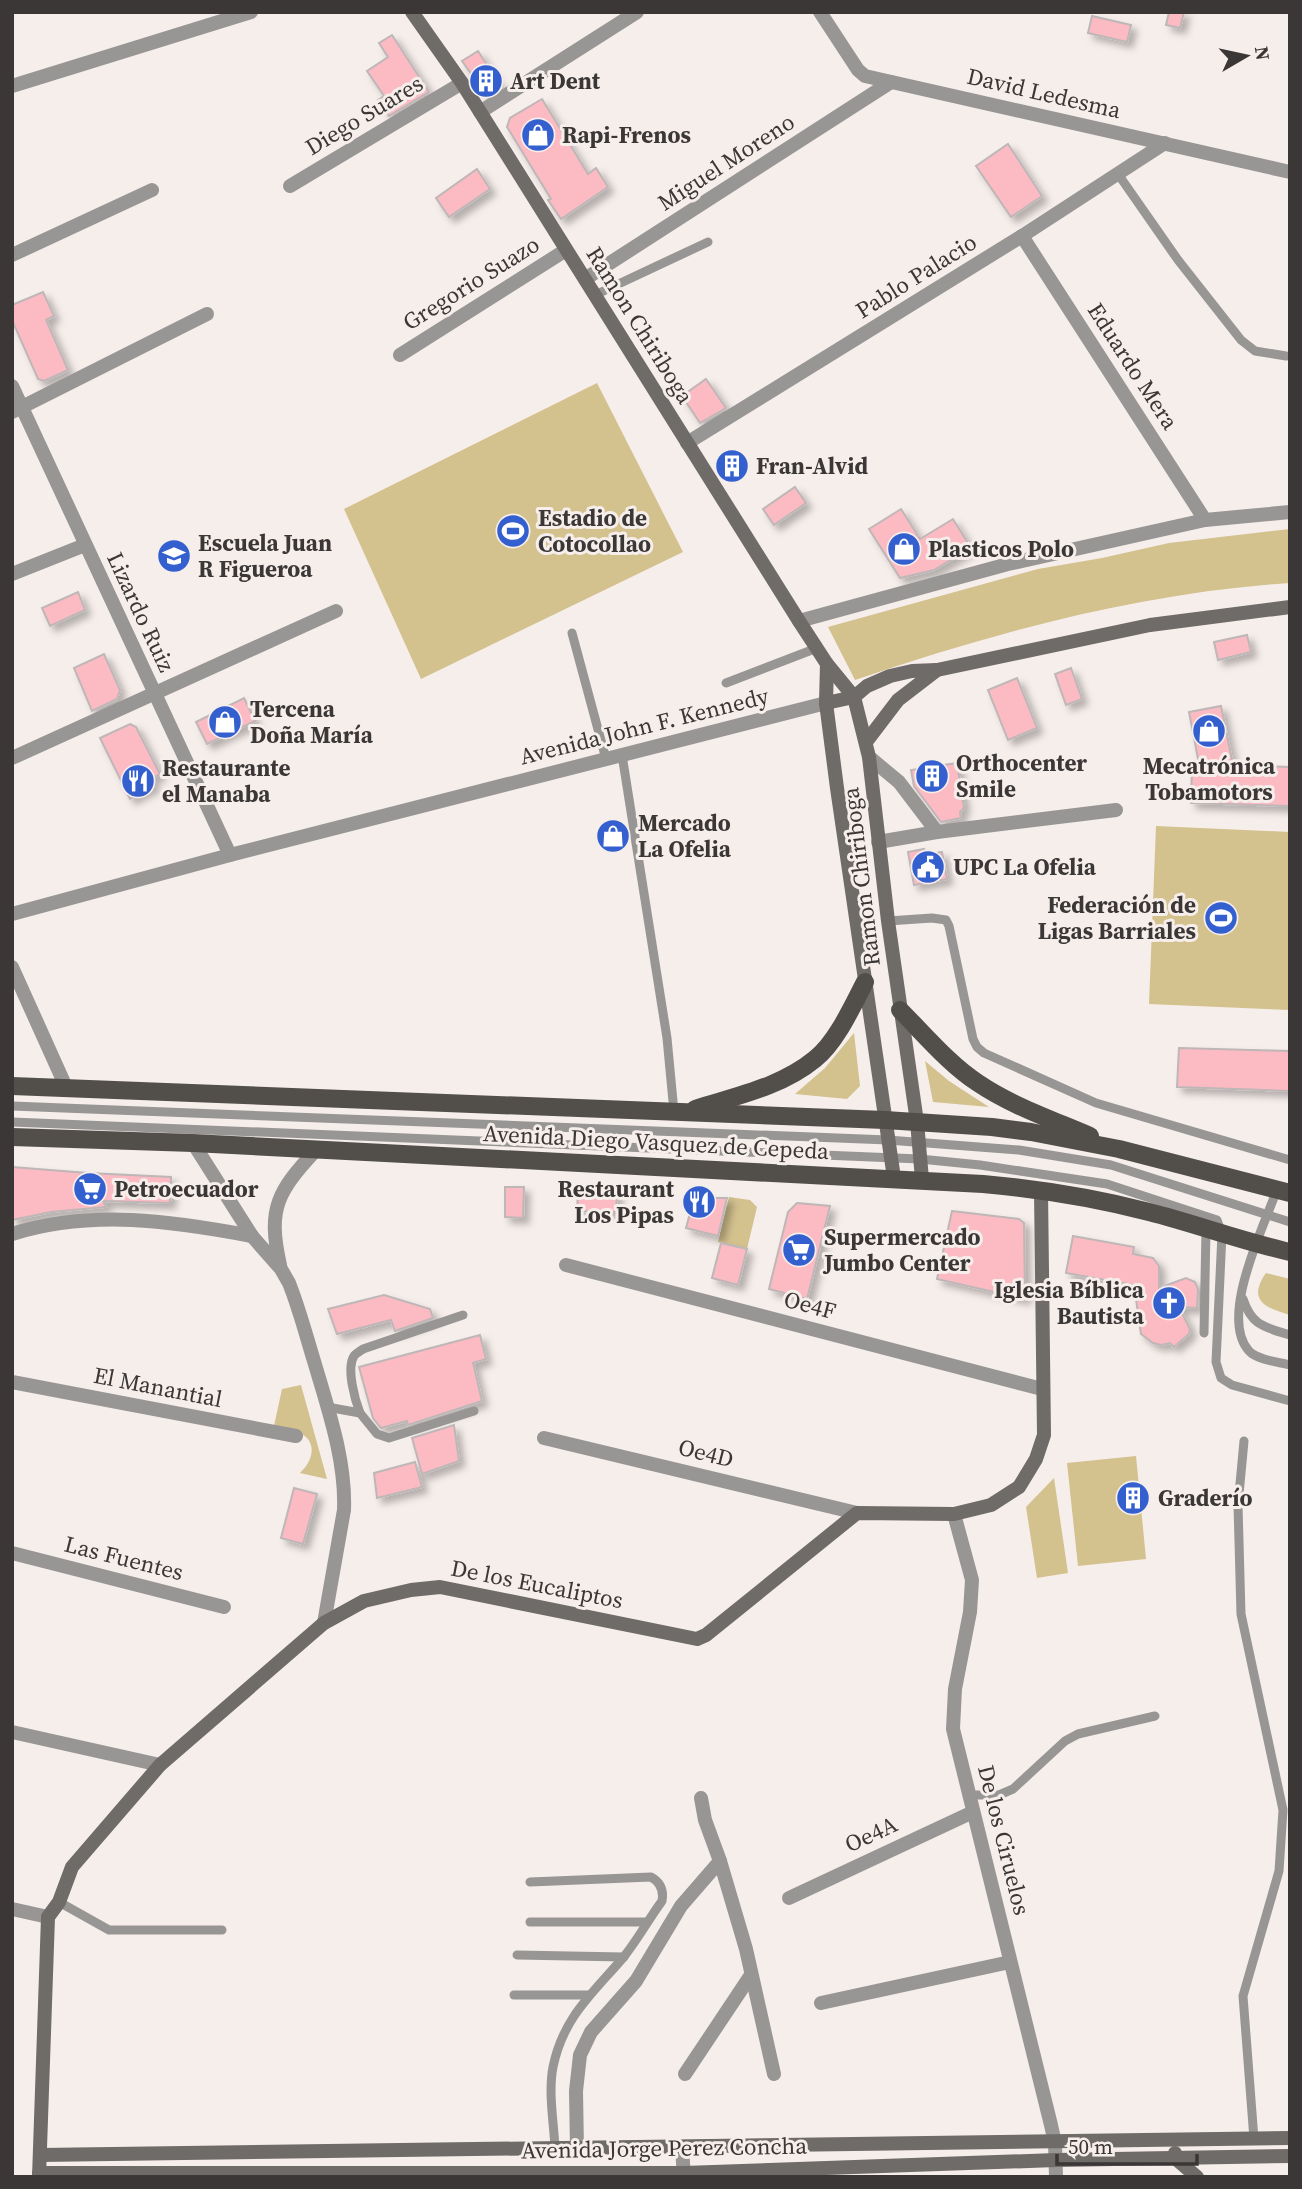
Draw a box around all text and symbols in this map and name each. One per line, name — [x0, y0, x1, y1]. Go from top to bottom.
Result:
north arrow — [1211, 21, 1281, 91]
text: N — [1249, 44, 1277, 62]
street label: David Ledesma — [964, 60, 1124, 126]
building icon: Art Dent — [467, 62, 505, 100]
place label: Art Dent — [510, 65, 601, 97]
street label: Diego Suares — [299, 67, 429, 163]
street label: Miguel Moreno — [651, 106, 801, 218]
shop icon: Rapi-Frenos — [519, 116, 557, 154]
place label: Rapi-Frenos — [562, 119, 691, 151]
street label: Pablo Palacio — [849, 226, 983, 326]
street label: Gregorio Suazo — [397, 228, 545, 338]
street label: Ramon Chiriboga — [579, 240, 701, 410]
street label: Eduardo Mera — [1080, 296, 1186, 436]
building icon: Fran-Alvid — [713, 447, 751, 485]
place label: Fran-Alvid — [756, 450, 868, 482]
place label: Estadio de Cotocollao — [538, 502, 651, 560]
sports icon: Estadio de Cotocollao — [494, 512, 532, 550]
place label: Escuela Juan R Figueroa — [198, 527, 332, 585]
shop icon: Plasticos Polo — [885, 530, 923, 568]
place label: Plasticos Polo — [928, 533, 1074, 565]
school or university icon: Escuela Juan R Figueroa — [155, 537, 193, 575]
street label: Lizardo Ruiz — [99, 547, 183, 677]
street label: Avenida John F. Kennedy — [516, 680, 772, 772]
place label: Tercena Doña María — [250, 693, 374, 751]
shop icon: Tercena Doña María — [206, 703, 244, 741]
shop icon: Mecatrónica Tobamotors — [1190, 712, 1228, 750]
place label: Orthocenter Smile — [956, 747, 1087, 805]
place label: Mecatrónica Tobamotors — [1143, 750, 1276, 808]
place label: Restaurante el Manaba — [162, 752, 290, 810]
building icon: Orthocenter Smile — [913, 757, 951, 795]
restaurant icon: Restaurante el Manaba — [119, 762, 157, 800]
street label: Ramon Chiriboga — [834, 785, 888, 968]
place label: Mercado La Ofelia — [638, 807, 732, 865]
shop icon: Mercado La Ofelia — [594, 817, 632, 855]
public building icon: UPC La Ofelia — [909, 848, 947, 886]
place label: UPC La Ofelia — [953, 851, 1097, 883]
place label: Federación de Ligas Barriales — [1038, 889, 1196, 947]
sports icon: Federación de Ligas Barriales — [1202, 899, 1240, 937]
street label: Avenida Diego Vasquez de Cepeda — [482, 1117, 830, 1167]
supermarket icon: Petroecuador — [71, 1170, 109, 1208]
place label: Petroecuador — [114, 1173, 259, 1205]
place label: Restaurant Los Pipas — [557, 1173, 675, 1231]
restaurant icon: Restaurant Los Pipas — [680, 1183, 718, 1221]
place label: Supermercado Jumbo Center — [822, 1221, 981, 1279]
supermarket icon: Supermercado Jumbo Center — [780, 1231, 818, 1269]
place label: Iglesia Bíblica Bautista — [994, 1274, 1145, 1332]
street label: Oe4F — [780, 1283, 840, 1327]
church icon: Iglesia Bíblica Bautista — [1150, 1284, 1188, 1322]
street label: El Manantial — [91, 1359, 225, 1415]
street label: Oe4D — [675, 1431, 737, 1475]
building icon: Graderío — [1114, 1479, 1152, 1517]
place label: Graderío — [1158, 1482, 1252, 1514]
street label: Las Fuentes — [61, 1528, 187, 1588]
street label: De los Eucaliptos — [448, 1552, 626, 1616]
street label: De los Ciruelos — [970, 1762, 1038, 1918]
street label: Oe4A — [839, 1808, 903, 1860]
scale bar — [1057, 2122, 1197, 2166]
street label: Avenida Jorge Perez Concha — [521, 2130, 808, 2166]
text: 50 m — [1068, 2132, 1113, 2161]

